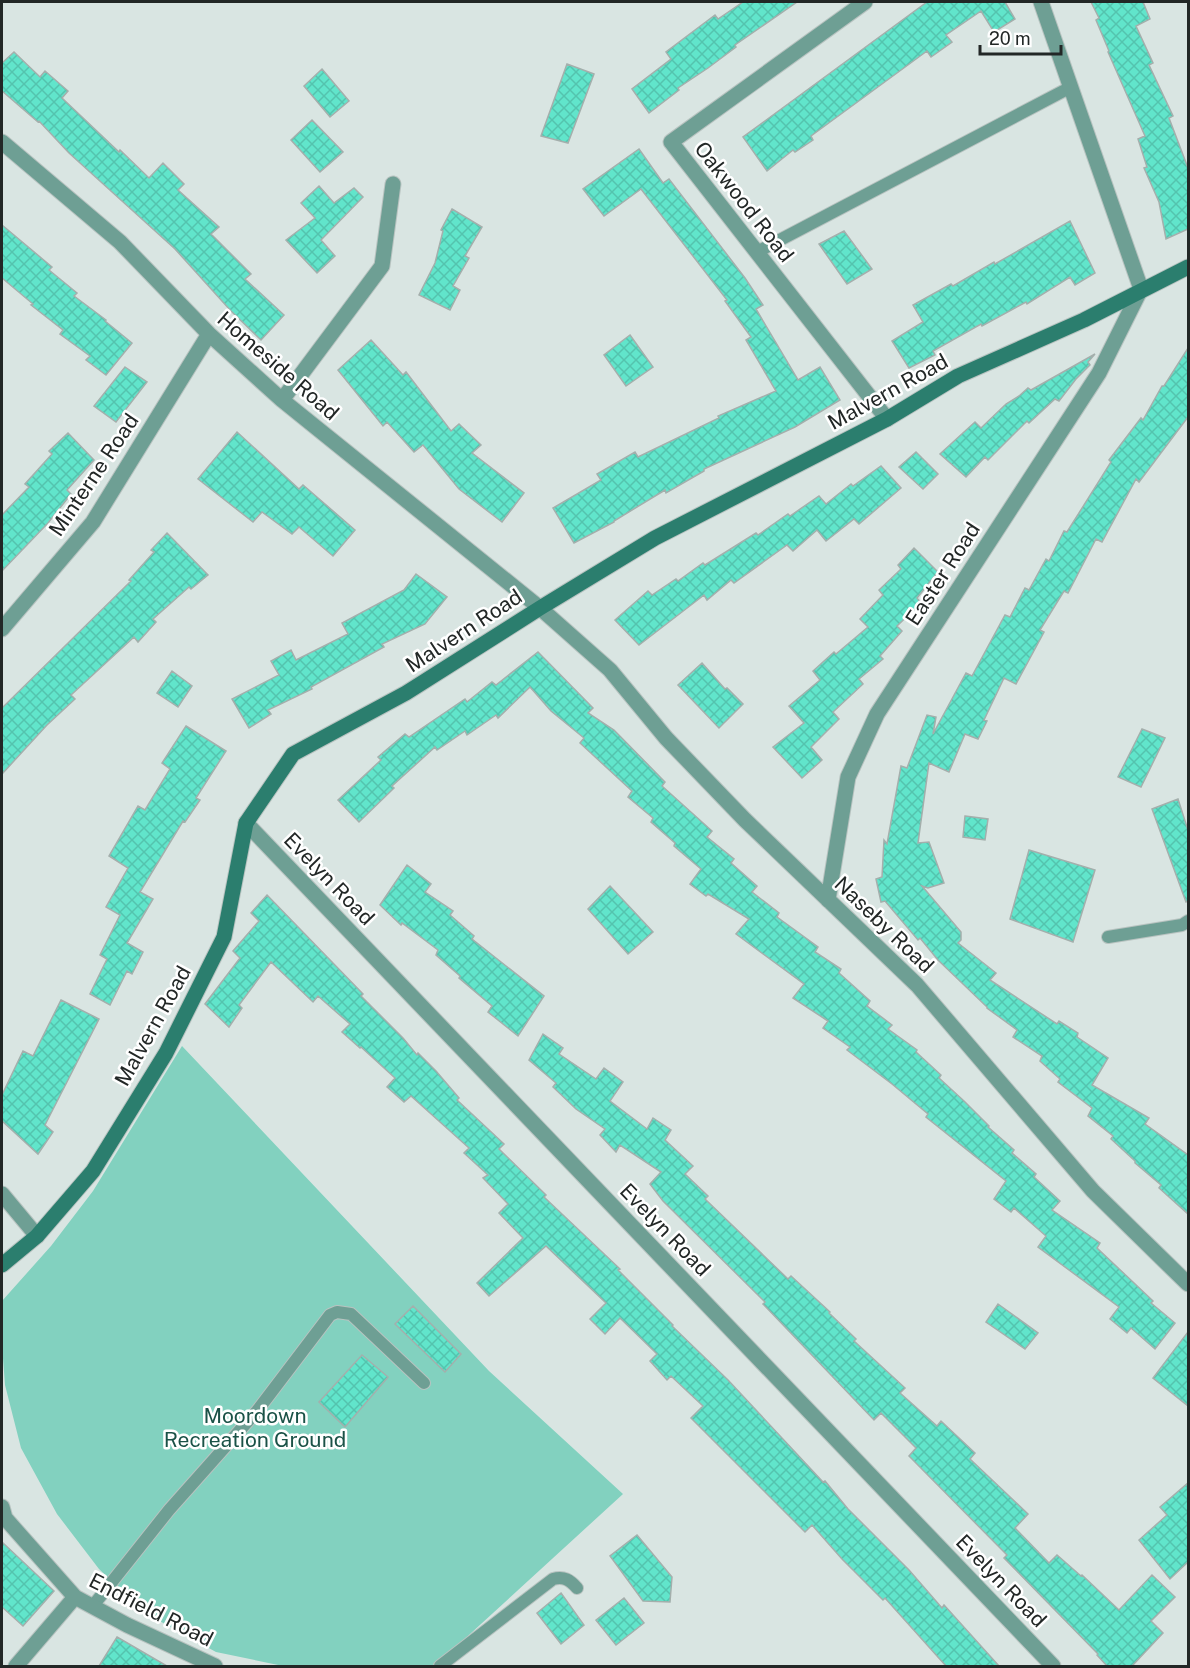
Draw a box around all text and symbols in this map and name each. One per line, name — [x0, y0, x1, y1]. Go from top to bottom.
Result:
scale bar — [980, 18, 1061, 56]
text: 20 m — [989, 28, 1031, 49]
street label: Oakwood Road — [690, 136, 799, 267]
street label: Homeside Road — [212, 306, 344, 425]
street label: Malvern Road — [823, 348, 952, 435]
street label: Minterne Road — [43, 409, 144, 541]
street label: Easter Road — [900, 518, 985, 630]
street label: Malvern Road — [401, 584, 527, 677]
street label: Evelyn Road — [279, 827, 380, 930]
street label: Naseby Road — [830, 871, 939, 978]
street label: Malvern Road — [109, 961, 196, 1090]
street label: Evelyn Road — [615, 1178, 716, 1281]
park label: Moordown Recreation Ground — [164, 1403, 346, 1452]
street label: Evelyn Road — [951, 1529, 1052, 1632]
street label: Endfield Road — [85, 1568, 217, 1652]

